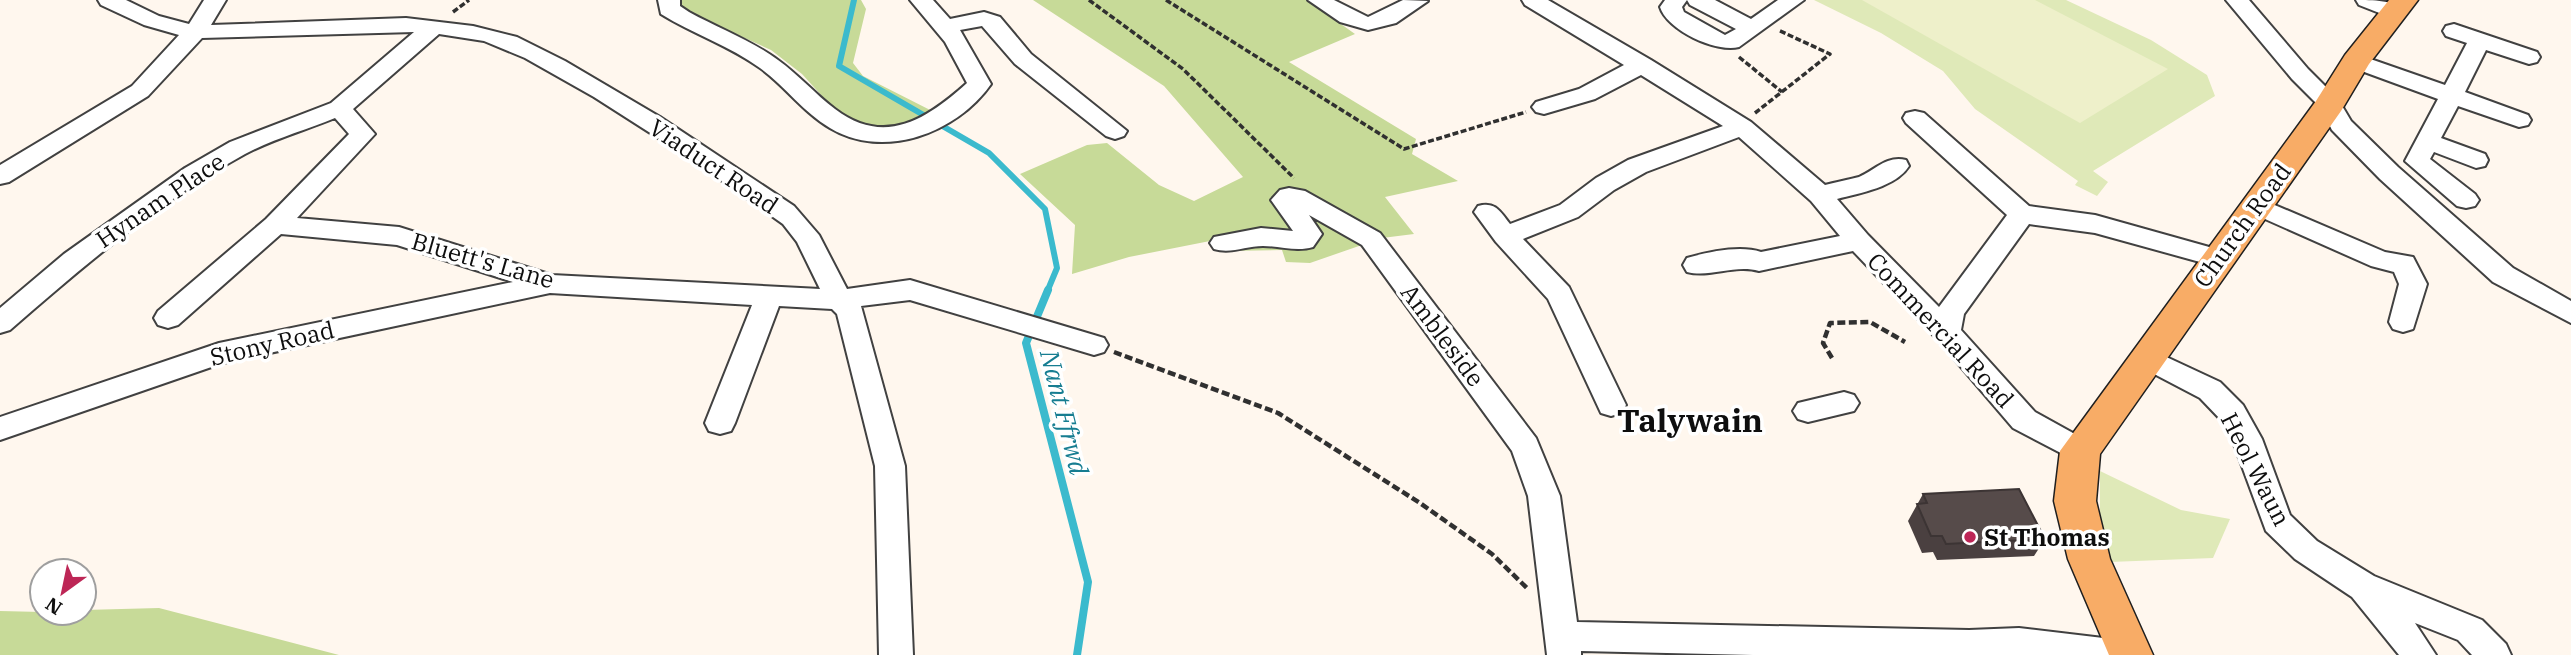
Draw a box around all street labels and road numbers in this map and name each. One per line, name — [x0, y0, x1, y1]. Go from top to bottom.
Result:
street label: Viaduct Road — [643, 111, 785, 221]
street label: Hynam Place — [89, 145, 231, 255]
street label: Church Road — [2186, 156, 2298, 294]
street label: Bluett's Lane — [408, 224, 558, 296]
street label: Commercial Road — [1861, 246, 2021, 414]
street label: Ambleside — [1394, 277, 1492, 393]
street label: Stony Road — [207, 313, 337, 373]
street label: Heol Waun — [2214, 407, 2298, 531]

